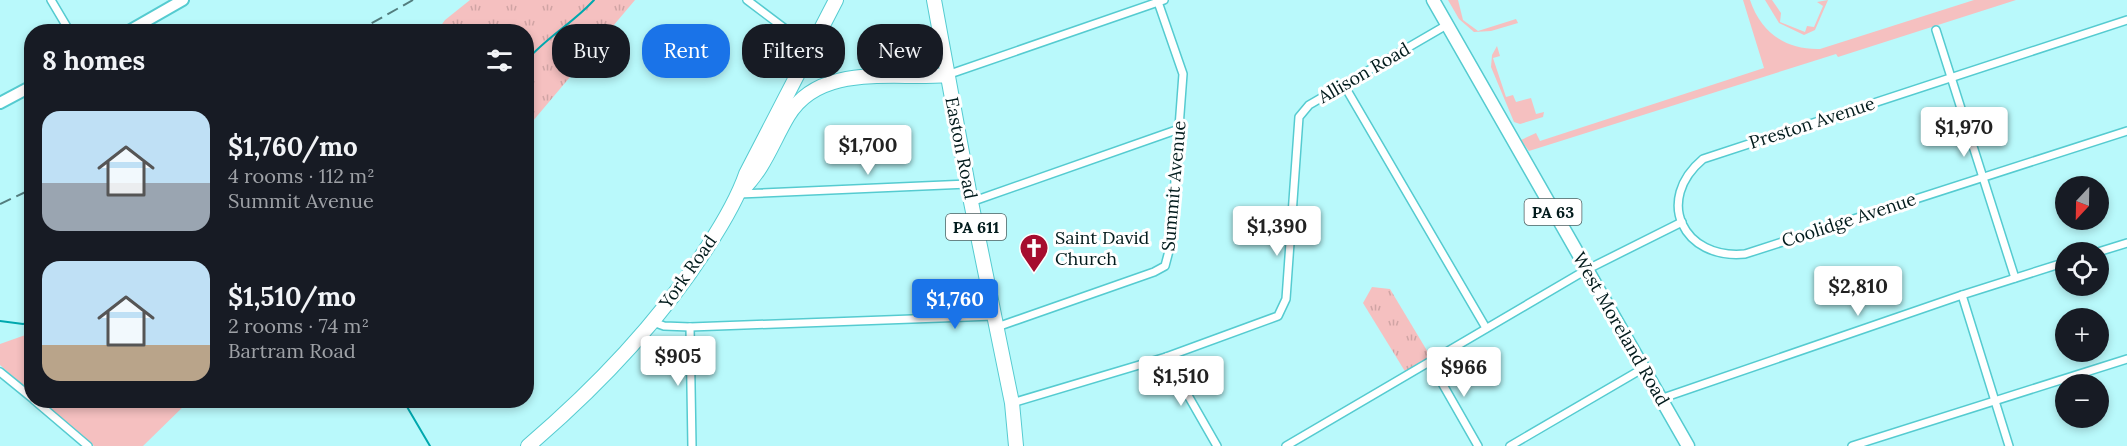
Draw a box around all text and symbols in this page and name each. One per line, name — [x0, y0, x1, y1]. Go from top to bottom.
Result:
chip: Buy — [552, 24, 630, 78]
chip: Rent — [642, 24, 730, 78]
chip: Filters — [742, 24, 845, 78]
chip: New — [857, 24, 943, 78]
street label: Allison Road — [1313, 37, 1414, 109]
text: 8 homes — [42, 44, 145, 77]
icon: filters — [483, 44, 516, 77]
street label: Preston Avenue — [1746, 91, 1878, 154]
street label: Easton Road — [940, 95, 983, 201]
pin: $1,970 — [1915, 107, 2013, 158]
text: $1,970 — [1935, 114, 1993, 139]
street label: Summit Avenue — [1156, 119, 1191, 252]
pin: $1,700 — [819, 125, 917, 176]
text: $1,760/mo — [228, 130, 358, 163]
text: $1,700 — [838, 132, 898, 157]
icon: home — [90, 135, 162, 207]
text: 4 rooms · 112 m² — [228, 163, 375, 188]
north arrow — [2055, 176, 2109, 230]
map controls — [2055, 176, 2109, 428]
street label: Coolidge Avenue — [1779, 187, 1919, 252]
text: Summit Avenue — [228, 188, 374, 213]
road number: PA 63 — [1524, 199, 1582, 225]
pin: $1,390 — [1228, 206, 1326, 257]
text: $1,390 — [1247, 213, 1307, 238]
road number: PA 611 — [946, 214, 1006, 240]
place label: Saint David Church — [1055, 226, 1150, 270]
street label: York Road — [653, 230, 721, 314]
church icon: Saint David Church — [1018, 232, 1050, 274]
button: locate — [2055, 242, 2109, 296]
street label: West Moreland Road — [1568, 248, 1675, 410]
pin: $2,810 — [1809, 266, 1907, 317]
text: $2,810 — [1828, 273, 1888, 298]
pin: $1,760 — [906, 279, 1004, 330]
text: $1,510/mo — [228, 280, 356, 313]
icon: home — [90, 285, 162, 357]
text: $1,760 — [926, 286, 984, 311]
button: + — [2055, 308, 2109, 362]
text: 2 rooms · 74 m² — [228, 313, 369, 338]
pin: $905 — [642, 336, 714, 387]
text: Bartram Road — [228, 338, 356, 363]
text: $905 — [655, 343, 701, 368]
pin: $966 — [1428, 347, 1500, 398]
text: $966 — [1441, 354, 1487, 379]
pin: $1,510 — [1132, 356, 1230, 407]
text: $1,510 — [1153, 363, 1209, 388]
button: − — [2055, 374, 2109, 428]

